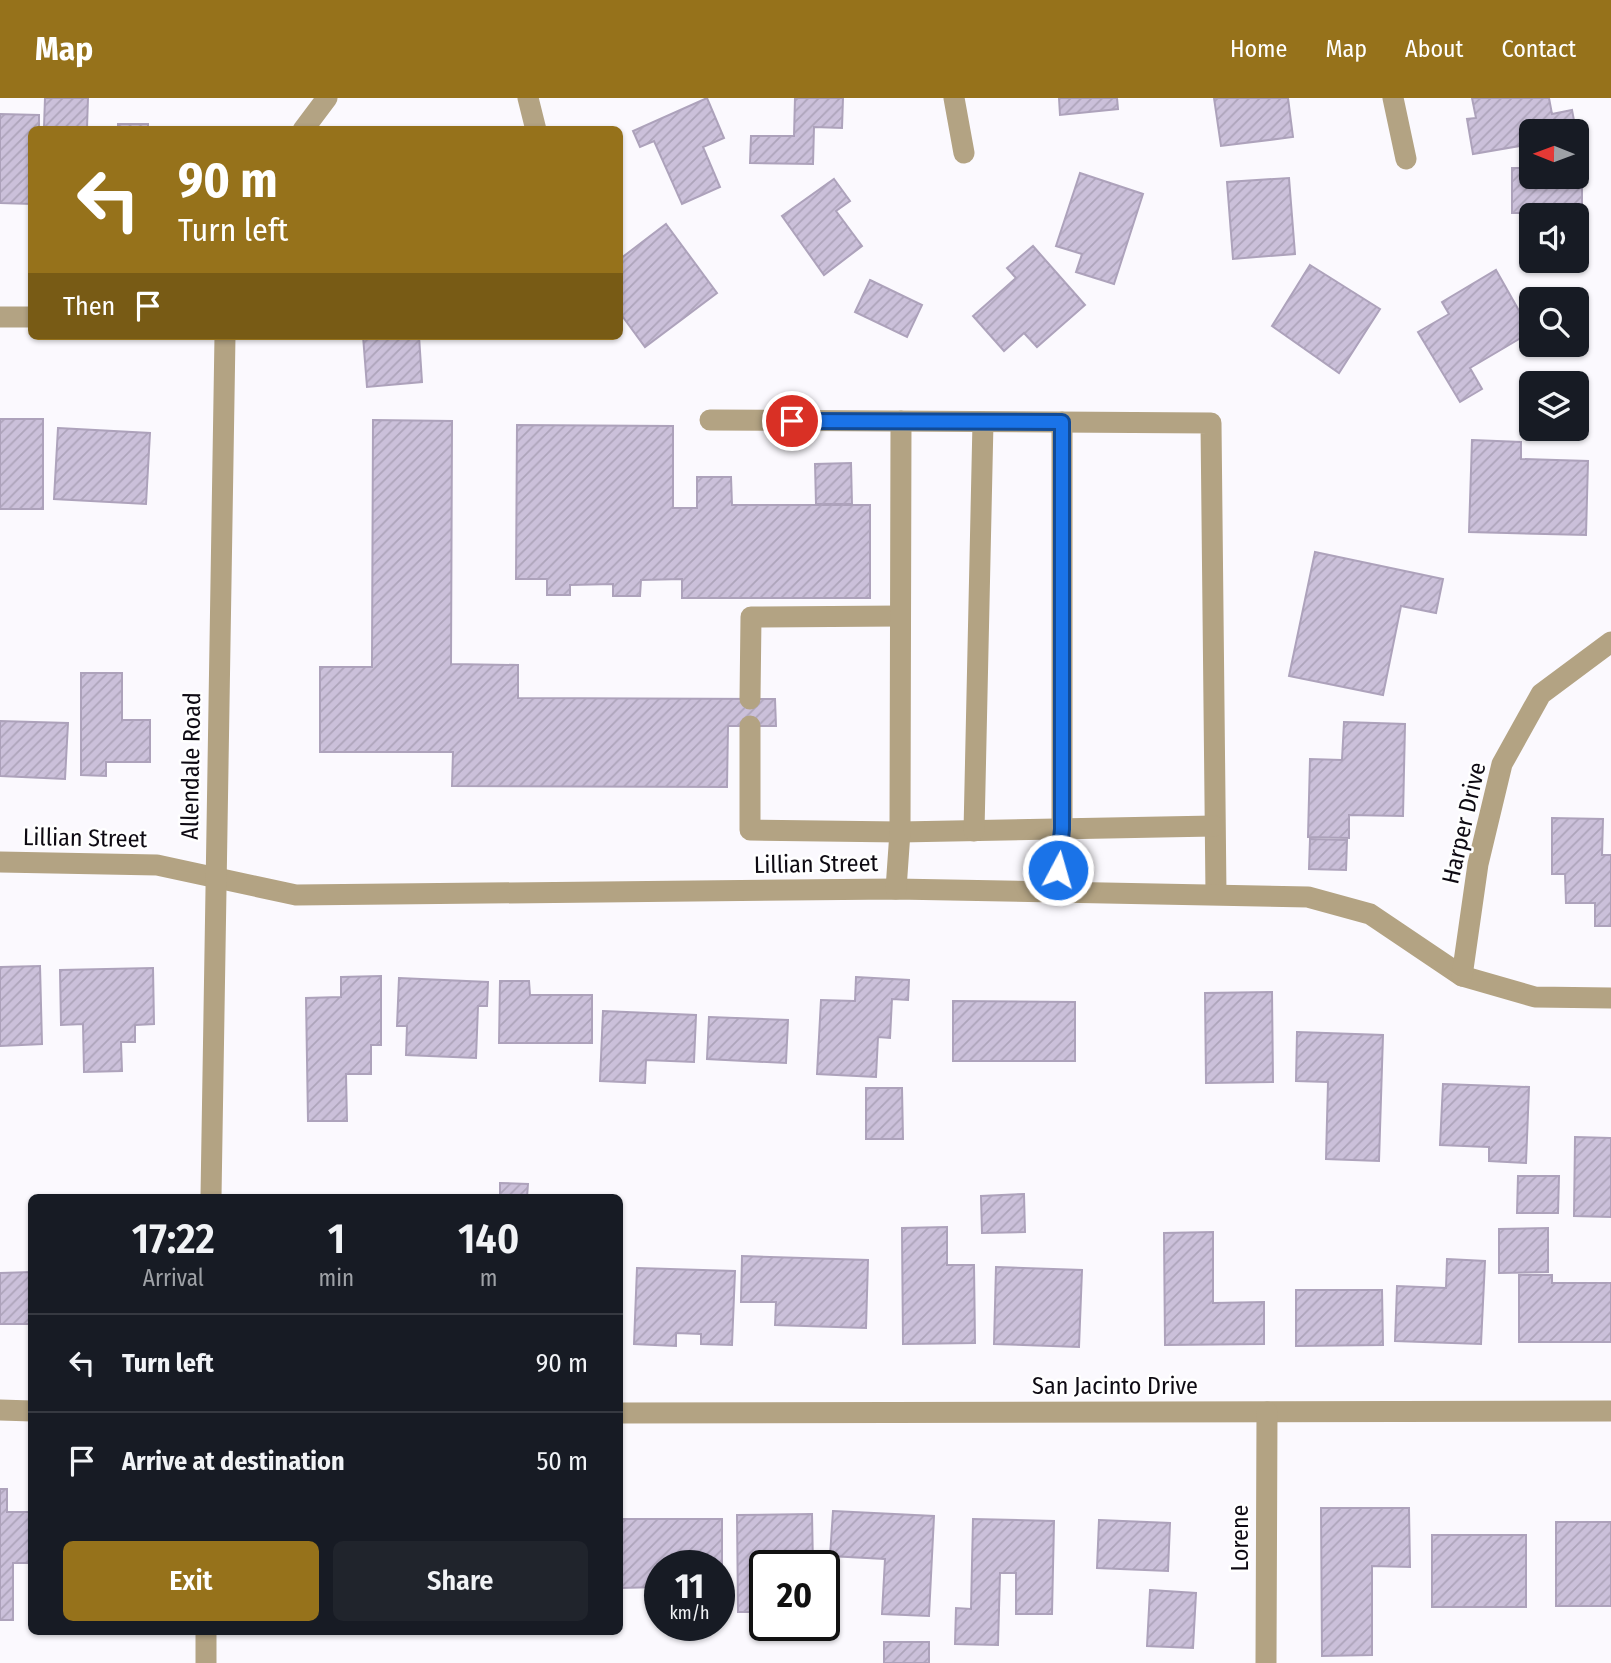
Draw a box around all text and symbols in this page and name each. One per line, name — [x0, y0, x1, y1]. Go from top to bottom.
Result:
text: Map — [35, 29, 93, 69]
text: Home — [1230, 35, 1287, 63]
text: Map — [1325, 35, 1367, 63]
text: About — [1405, 35, 1463, 63]
text: Contact — [1501, 35, 1576, 63]
north arrow — [1519, 119, 1589, 189]
map controls — [1519, 119, 1589, 441]
text: 90 m — [178, 151, 278, 210]
icon: left — [63, 154, 154, 245]
button: sound — [1519, 203, 1589, 273]
text: Turn left — [178, 211, 288, 249]
icon: arrive — [129, 287, 167, 325]
button: search — [1519, 287, 1589, 357]
text: Then — [63, 291, 115, 322]
button: layers — [1519, 371, 1589, 441]
pin — [762, 391, 822, 451]
icon: arrive — [773, 402, 811, 440]
street label: Allendale Road — [176, 692, 206, 840]
street label: Harper Drive — [1436, 759, 1492, 887]
street label: Lillian Street — [23, 823, 148, 853]
position arrow — [1021, 833, 1095, 907]
street label: Lillian Street — [754, 849, 879, 879]
text: 17:22 — [132, 1214, 215, 1264]
text: 1 — [328, 1214, 345, 1264]
text: 140 — [458, 1214, 519, 1264]
text: Arrival — [143, 1264, 204, 1292]
text: min — [319, 1264, 354, 1292]
text: m — [480, 1264, 497, 1292]
icon: left — [63, 1344, 101, 1382]
text: Turn left — [122, 1348, 214, 1379]
text: 90 m — [536, 1348, 588, 1379]
street label: San Jacinto Drive — [1032, 1372, 1198, 1400]
icon: arrive — [63, 1442, 101, 1480]
text: Arrive at destination — [122, 1446, 345, 1477]
text: 50 m — [536, 1446, 588, 1477]
street label: Lorene — [1226, 1505, 1254, 1571]
button: Exit — [63, 1541, 319, 1621]
button: Share — [333, 1541, 588, 1621]
speed limit sign: 20 — [749, 1550, 840, 1641]
text: 11 — [675, 1565, 704, 1607]
text: km/h — [669, 1602, 710, 1624]

